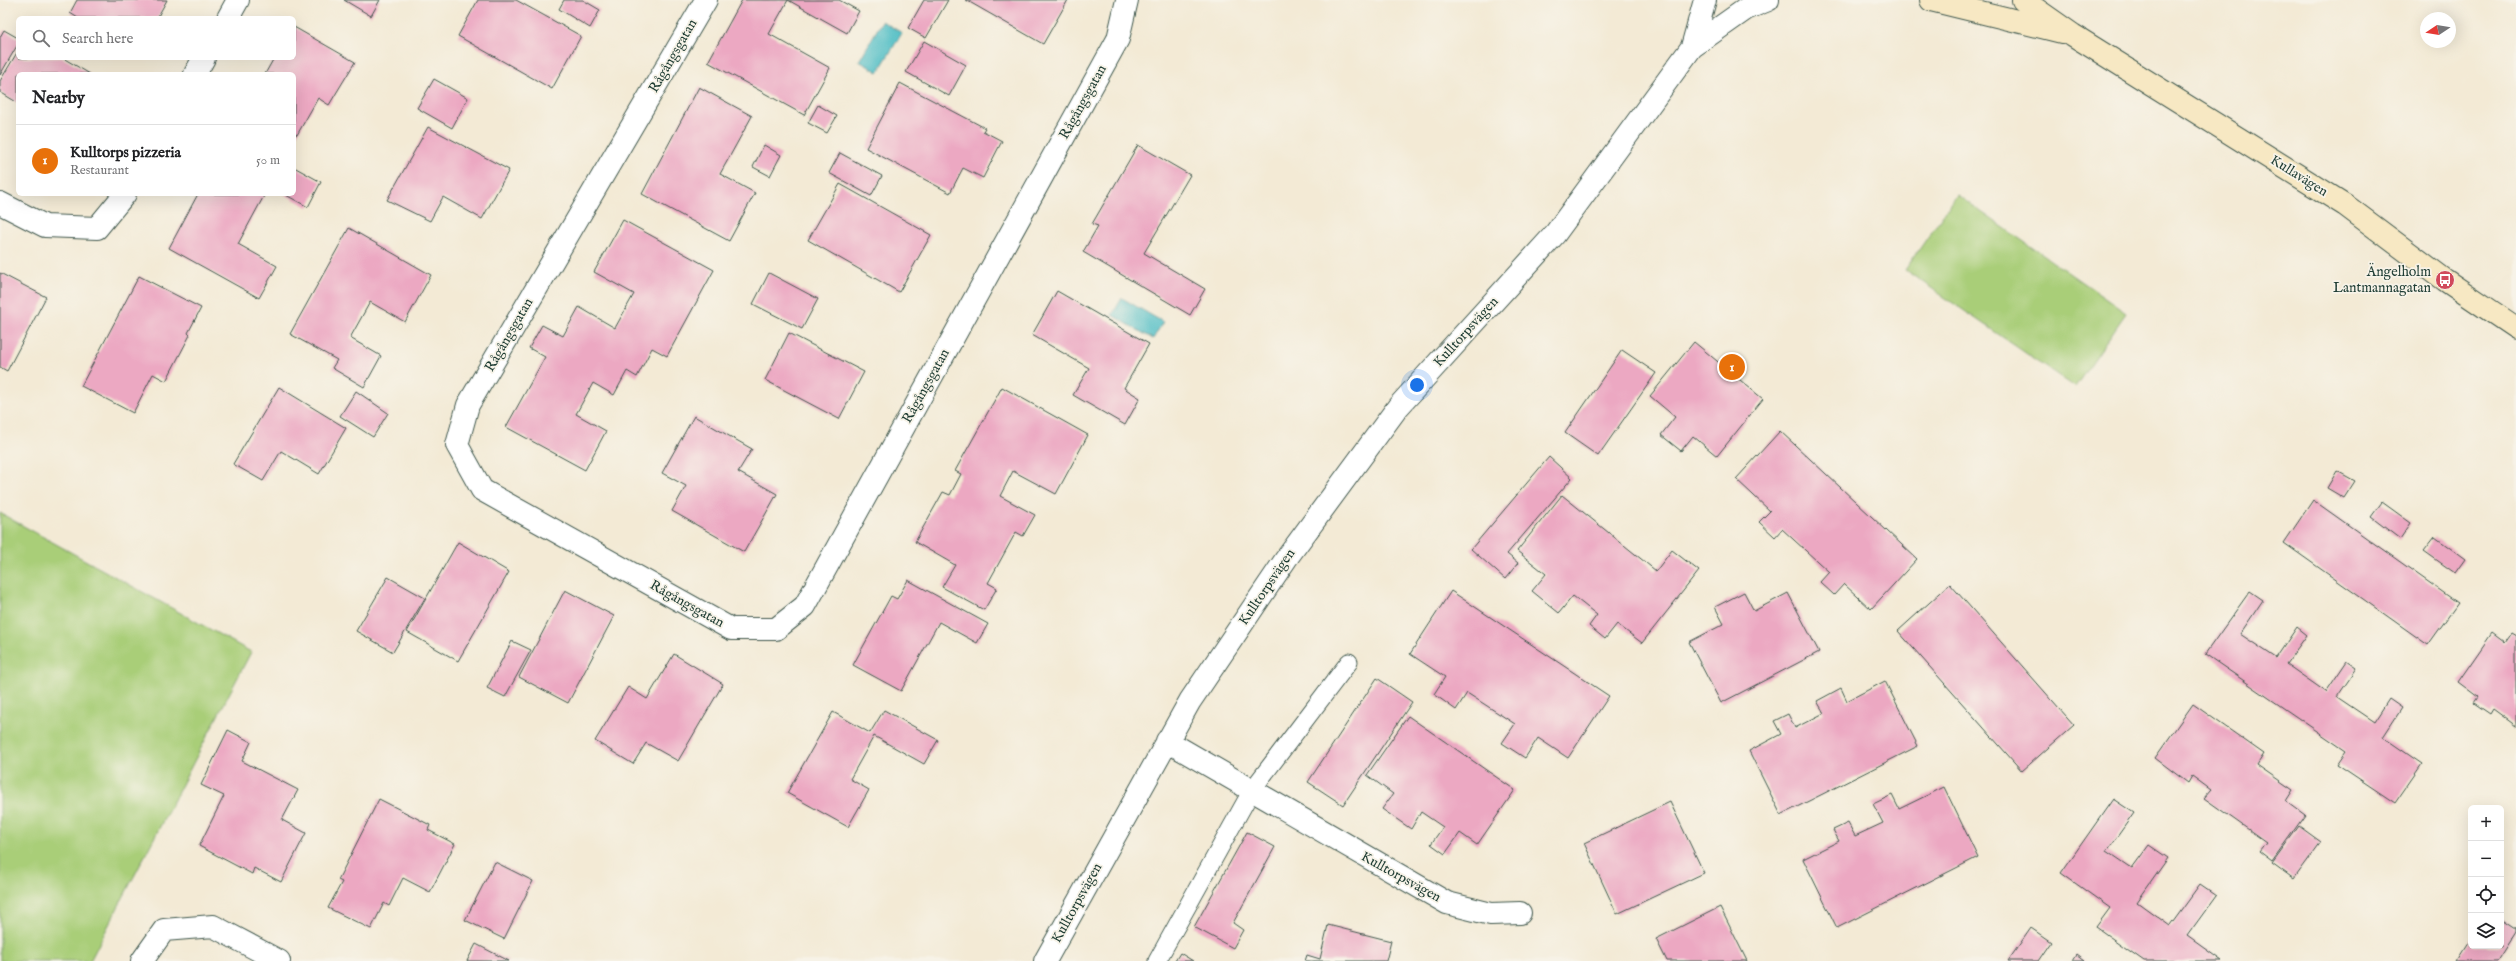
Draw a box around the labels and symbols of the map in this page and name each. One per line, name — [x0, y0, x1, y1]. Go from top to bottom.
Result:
north arrow — [2420, 12, 2456, 48]
street label: Rågångsgatan — [645, 15, 702, 96]
street label: Rågångsgatan — [1055, 61, 1111, 142]
street label: Kullavägen — [2267, 151, 2332, 201]
place label: Ängelholm Lantmannagatan — [2333, 262, 2432, 297]
bus stop icon: Ängelholm Lantmannagatan — [2434, 269, 2456, 291]
street label: Kulltorpsvägen — [1430, 293, 1503, 371]
street label: Rågångsgatan — [481, 294, 538, 375]
street label: Rågångsgatan — [898, 345, 954, 426]
pin: 1 — [1719, 352, 1745, 382]
your location — [1407, 375, 1427, 395]
street label: Kulltorpsvägen — [1235, 545, 1300, 629]
street label: Rågångsgatan — [647, 576, 728, 632]
street label: Kulltorpsvägen — [1358, 848, 1445, 907]
street label: Kulltorpsvägen — [1048, 859, 1107, 946]

